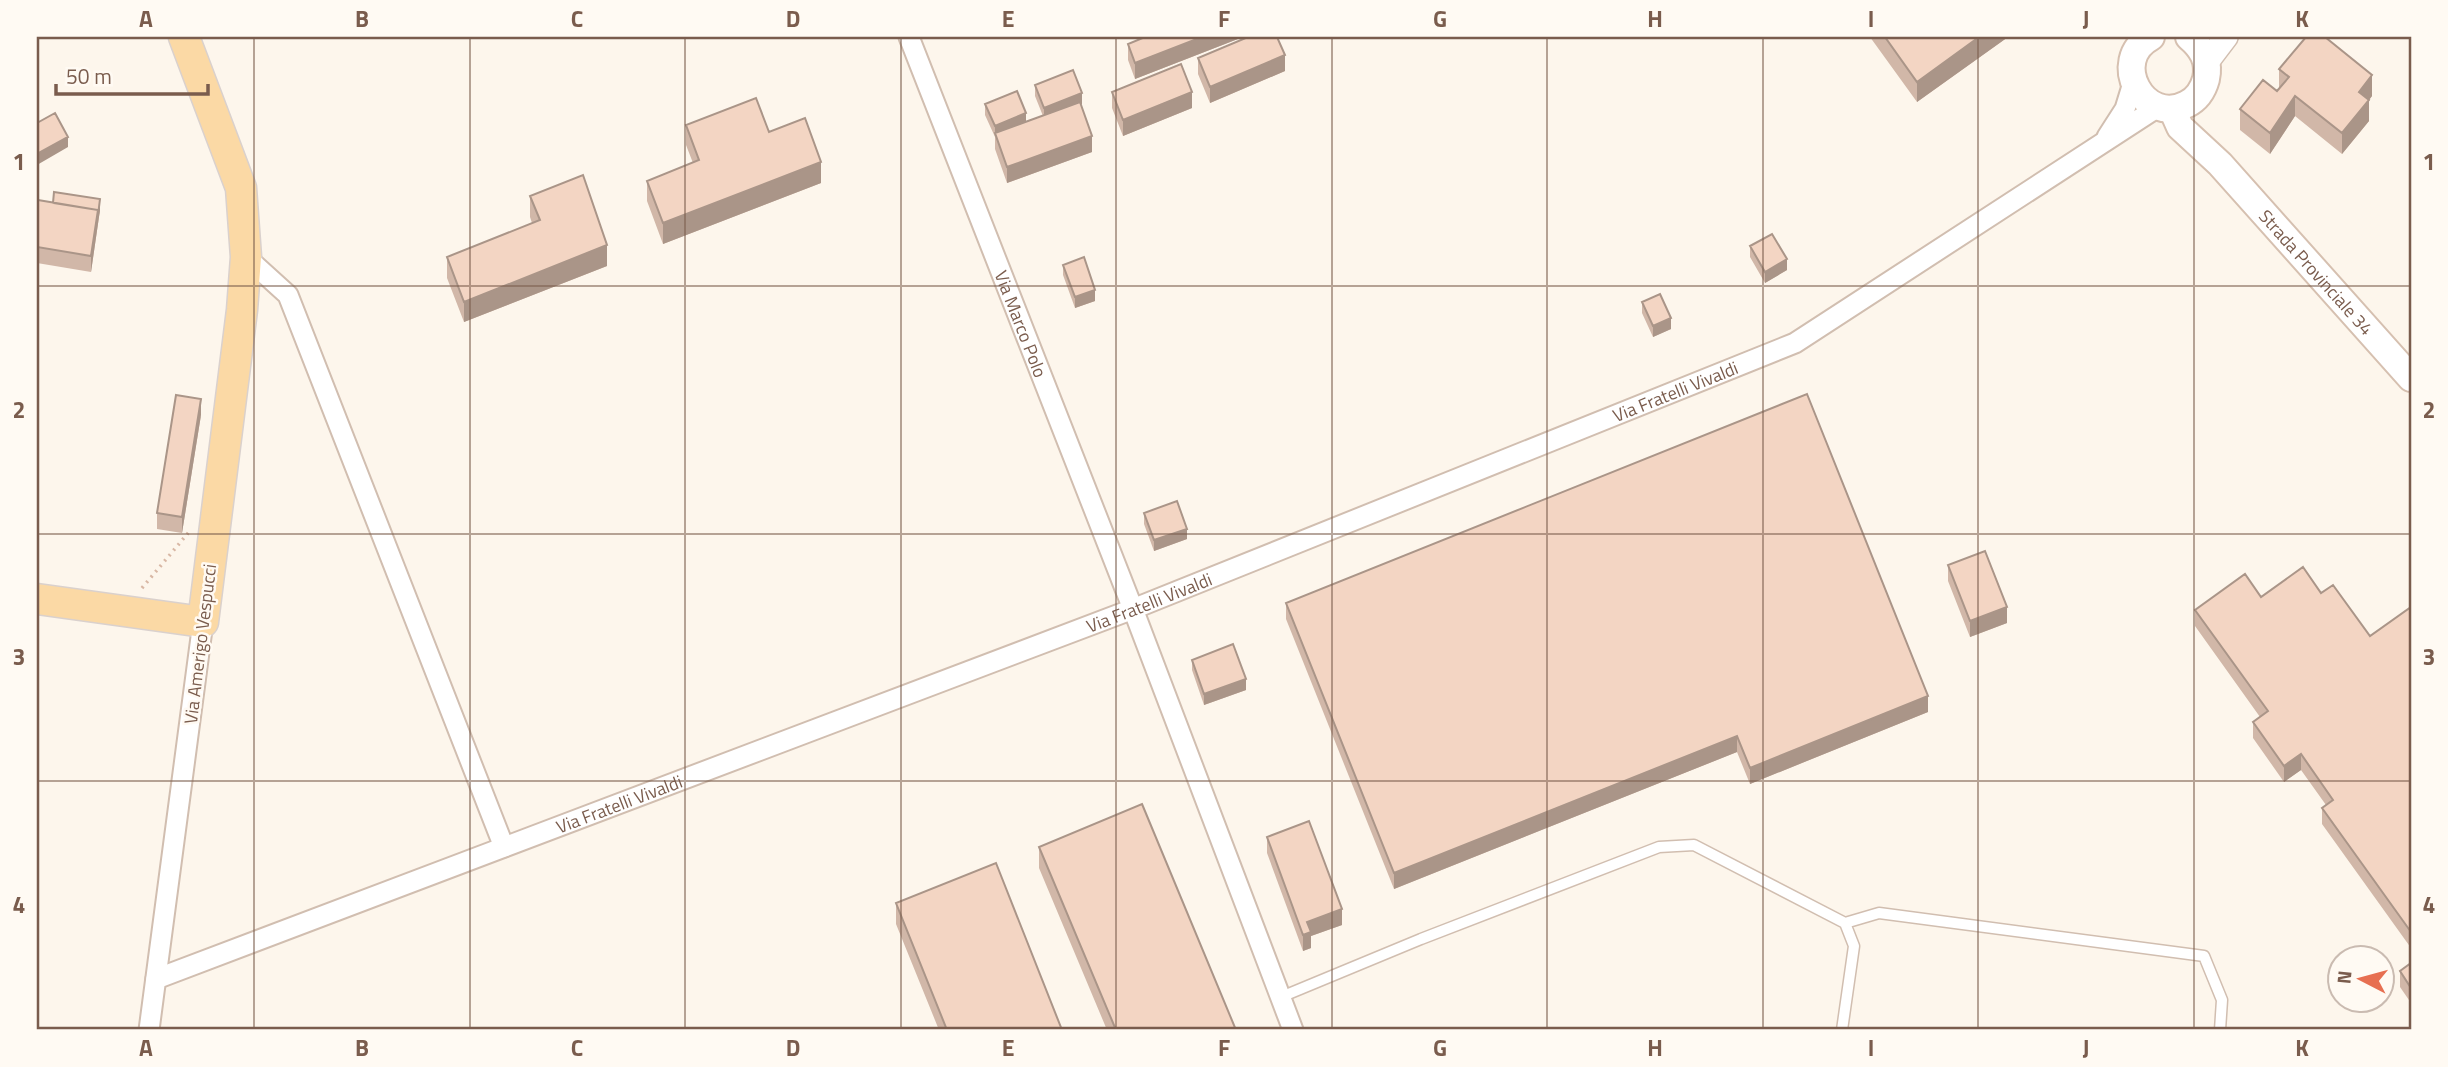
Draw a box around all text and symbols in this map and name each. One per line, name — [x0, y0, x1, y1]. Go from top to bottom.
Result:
text: A — [139, 1, 153, 36]
text: B — [355, 1, 369, 36]
text: C — [571, 1, 583, 36]
text: D — [786, 1, 800, 36]
text: E — [1002, 1, 1014, 36]
text: F — [1218, 1, 1230, 36]
text: G — [1433, 1, 1447, 36]
text: H — [1647, 1, 1663, 36]
text: I — [1868, 1, 1874, 36]
text: J — [2083, 1, 2089, 36]
text: K — [2295, 1, 2309, 36]
scale bar — [56, 52, 208, 96]
text: 50 m — [66, 60, 112, 92]
text: 1 — [13, 144, 25, 179]
text: 1 — [2423, 144, 2435, 179]
street label: Strada Provinciale 34 — [2253, 203, 2380, 341]
street label: Via Marco Polo — [988, 266, 1054, 381]
street label: Via Fratelli Vivaldi — [1608, 354, 1742, 428]
text: 2 — [13, 392, 25, 427]
text: 2 — [2423, 392, 2435, 427]
street label: Via Amerigo Vespucci — [177, 562, 223, 726]
street label: Via Fratelli Vivaldi — [1082, 565, 1216, 639]
text: 3 — [13, 639, 25, 674]
text: 3 — [2423, 639, 2435, 674]
street label: Via Fratelli Vivaldi — [552, 767, 686, 840]
text: 4 — [13, 887, 25, 922]
text: 4 — [2423, 887, 2435, 922]
north arrow — [2326, 944, 2396, 1014]
text: N — [2328, 969, 2359, 985]
text: A — [139, 1030, 153, 1065]
text: B — [355, 1030, 369, 1065]
text: C — [571, 1030, 583, 1065]
text: D — [786, 1030, 800, 1065]
text: E — [1002, 1030, 1014, 1065]
text: F — [1218, 1030, 1230, 1065]
text: G — [1433, 1030, 1447, 1065]
text: H — [1647, 1030, 1663, 1065]
text: I — [1868, 1030, 1874, 1065]
text: J — [2083, 1030, 2089, 1065]
text: K — [2295, 1030, 2309, 1065]

